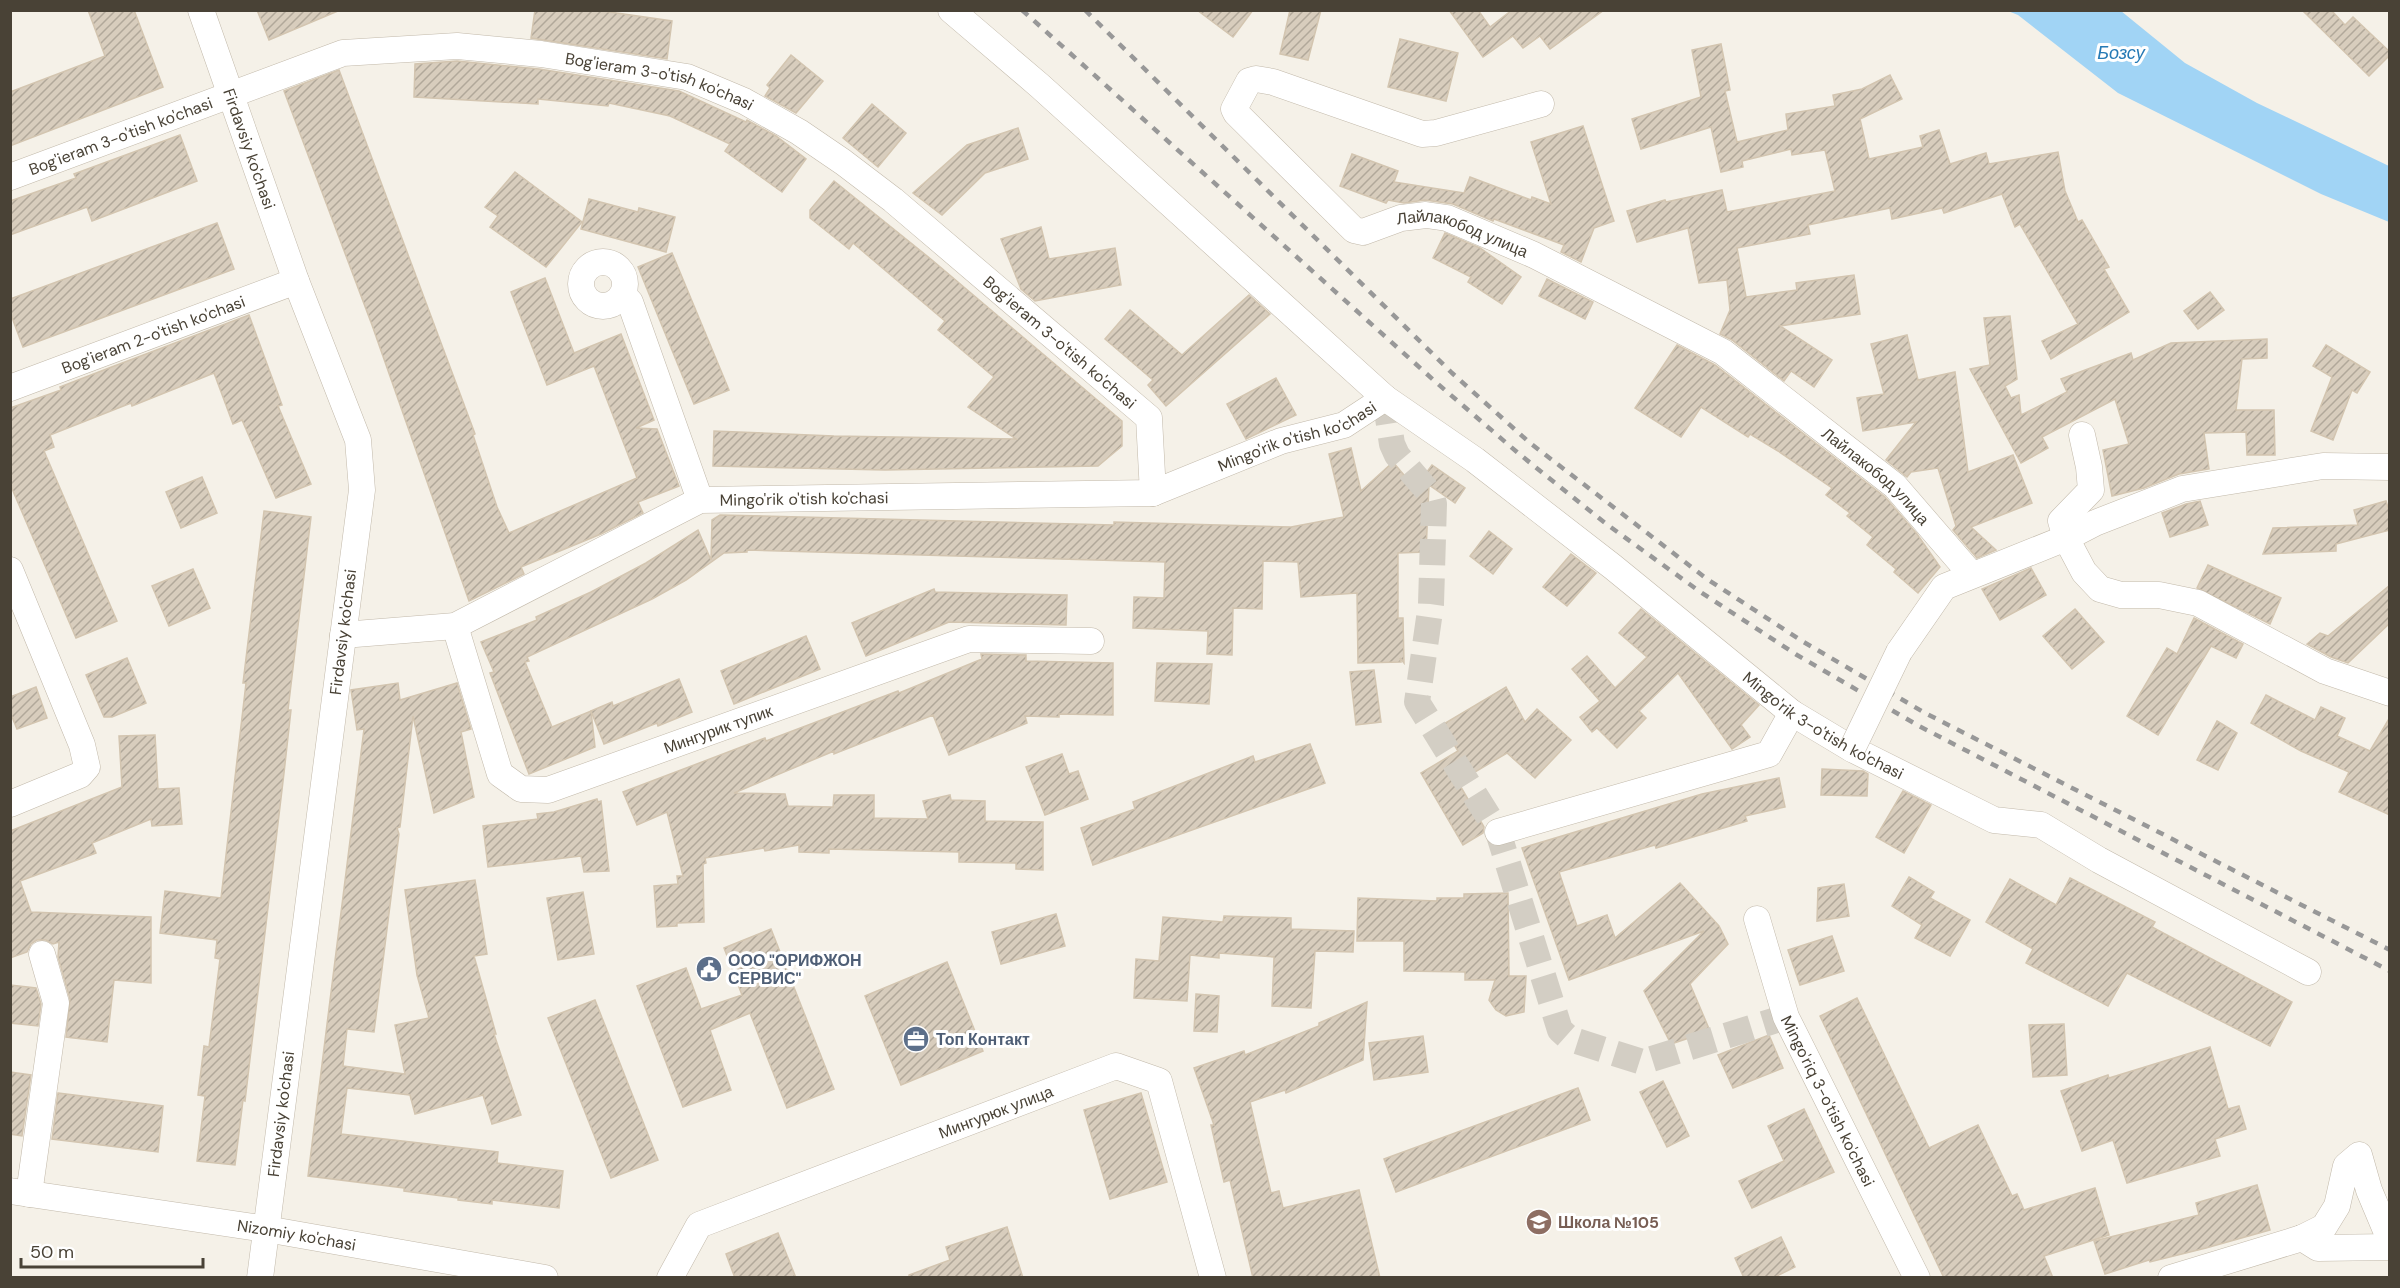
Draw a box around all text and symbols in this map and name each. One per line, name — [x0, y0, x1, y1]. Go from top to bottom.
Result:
water label: Бозсу — [2097, 41, 2146, 65]
street label: Bog'ieram 3-o'tish ko'chasi — [564, 47, 758, 115]
street label: Firdavsiy ko'chasi — [219, 85, 280, 212]
street label: Bog'ieram 3-o'tish ko'chasi — [26, 92, 215, 180]
street label: Лайлакобод улица — [1395, 204, 1531, 262]
street label: Bog'ieram 3-o'tish ko'chasi — [979, 271, 1141, 413]
street label: Bog'ieram 2-o'tish ko'chasi — [59, 290, 248, 378]
street label: Mingo'rik o'tish ko'chasi — [1215, 396, 1380, 476]
street label: Лайлакобод улица — [1818, 422, 1934, 529]
street label: Mingo'rik o'tish ko'chasi — [720, 487, 889, 510]
street label: Firdavsiy ko'chasi — [325, 568, 361, 696]
street label: Mingo'rik 3-o'tish ko'chasi — [1739, 667, 1907, 784]
street label: Мингурик тупик — [661, 700, 776, 758]
place label: ООО "ОРИФЖОН СЕРВИС" — [728, 950, 862, 989]
public building icon: ООО "ОРИФЖОН СЕРВИС" — [694, 954, 724, 984]
street label: Mingo'riq 3-o'tish ko'chasi — [1776, 1012, 1880, 1190]
office icon: Топ Контакт — [901, 1024, 931, 1054]
place label: Топ Контакт — [936, 1029, 1030, 1050]
street label: Firdavsiy ko'chasi — [263, 1050, 299, 1178]
street label: Мингурюк улица — [935, 1080, 1056, 1143]
school or university icon: Школа №105 — [1524, 1207, 1554, 1237]
place label: Школа №105 — [1558, 1212, 1659, 1233]
street label: Nizomiy ko'chasi — [236, 1214, 358, 1255]
scale bar — [21, 1231, 202, 1269]
text: 50 m — [30, 1240, 74, 1264]

